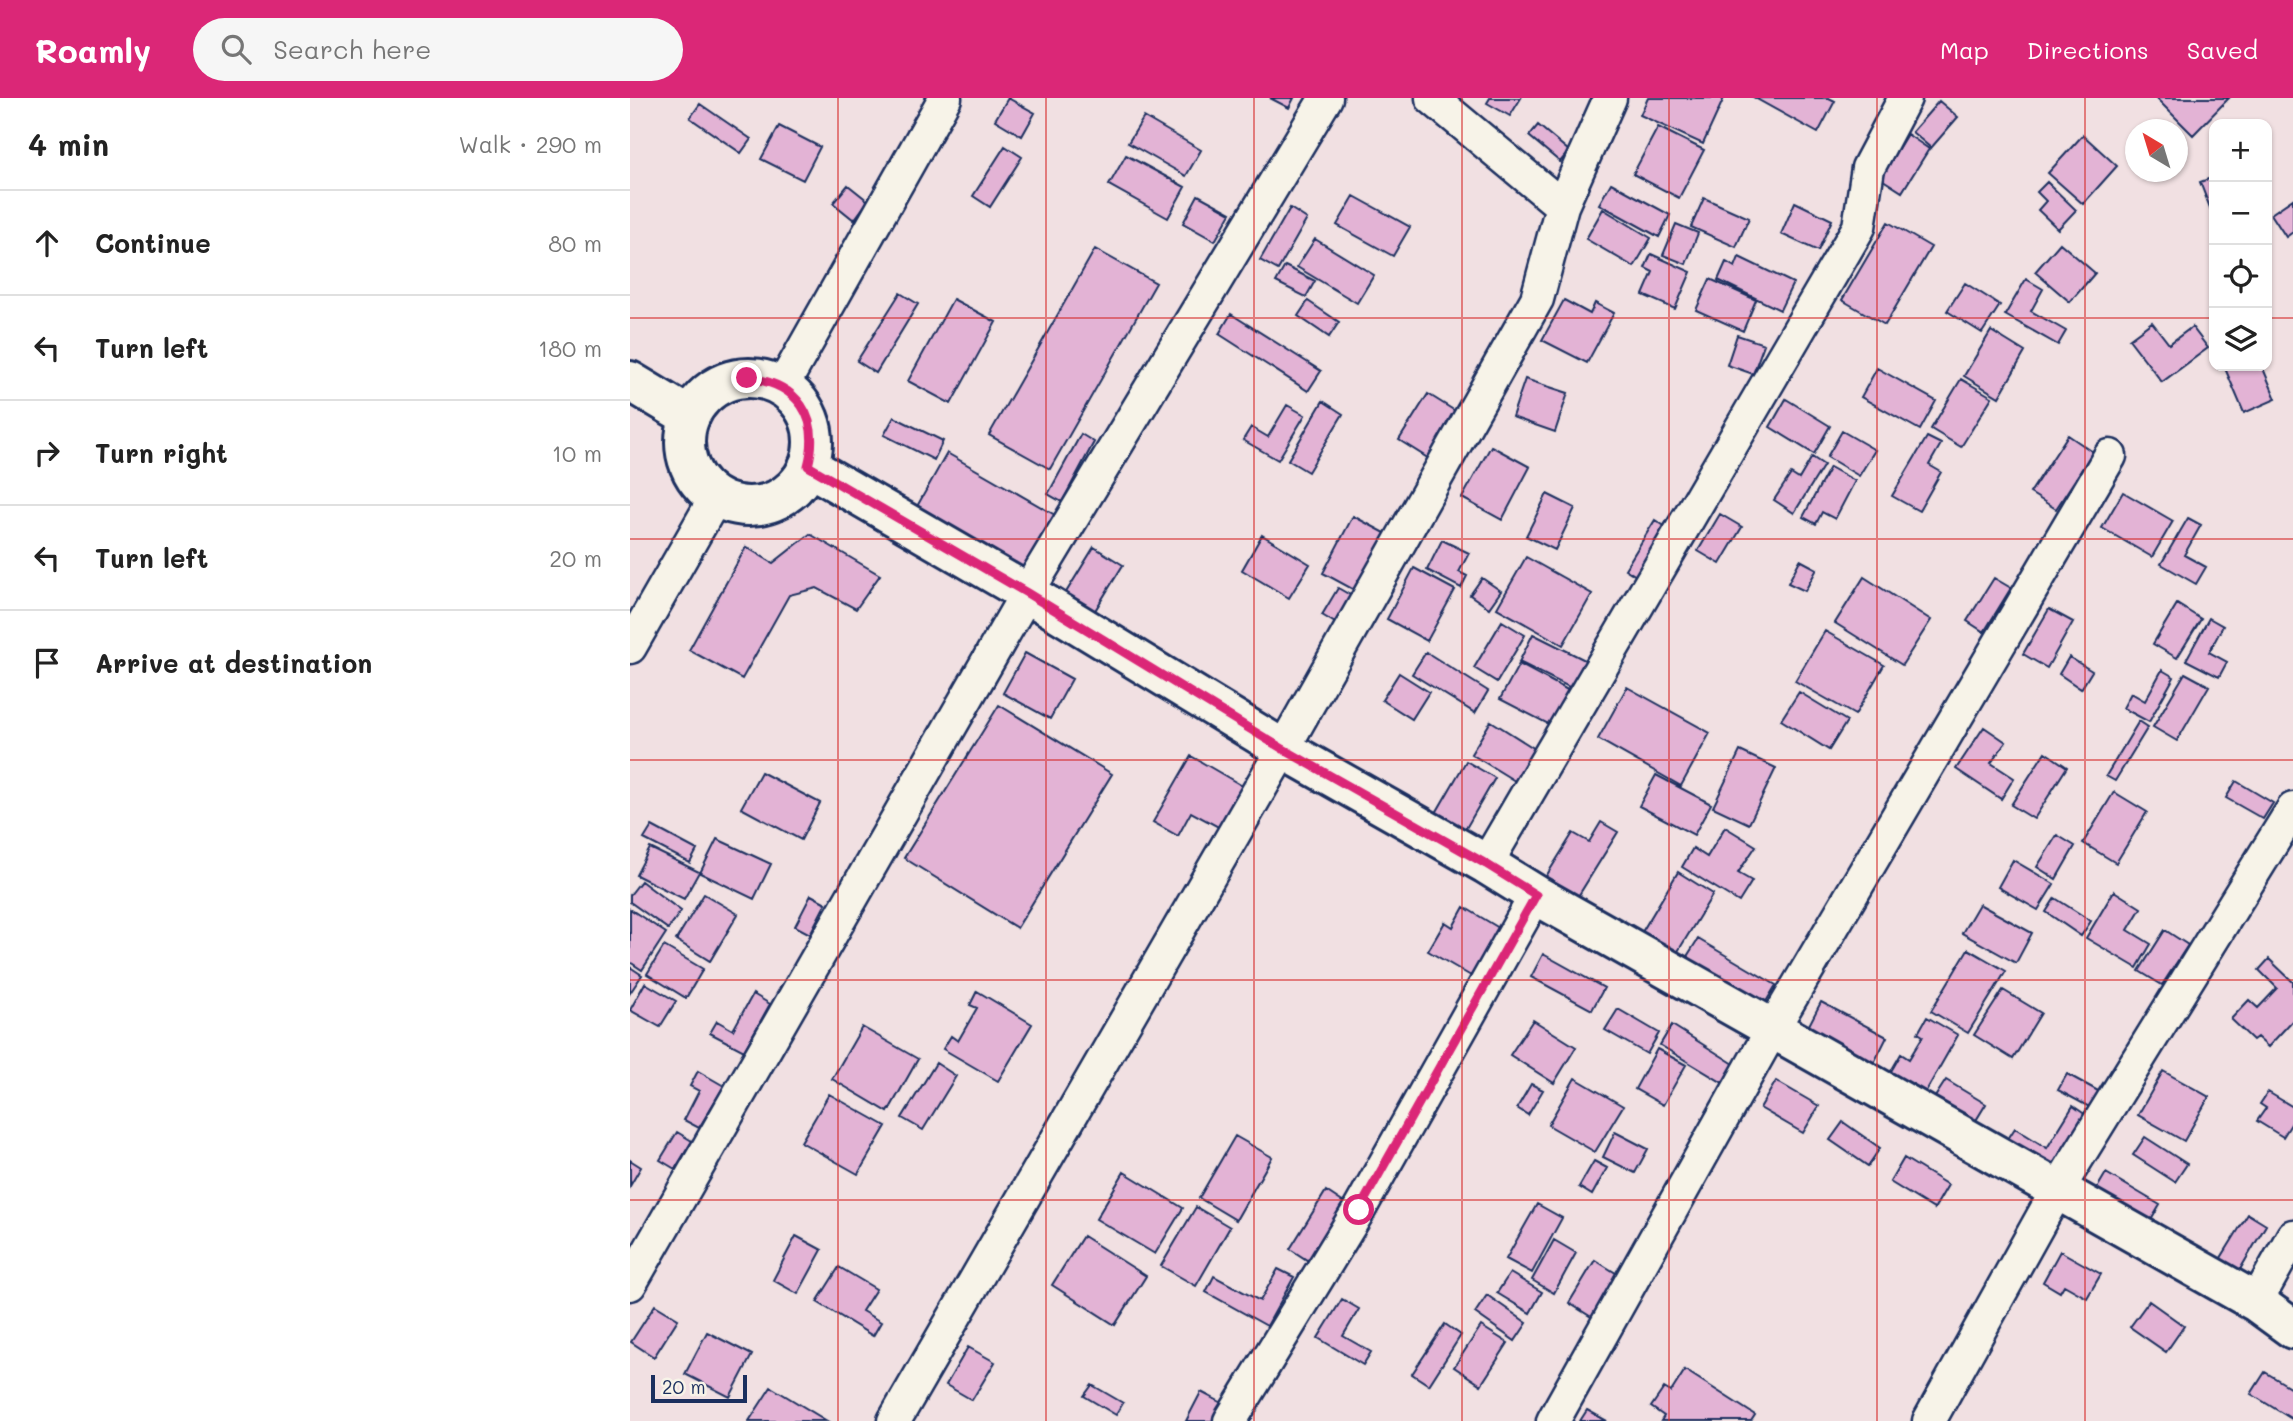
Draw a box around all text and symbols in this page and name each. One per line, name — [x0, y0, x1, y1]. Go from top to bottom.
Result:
search box — [193, 18, 683, 81]
text: Roamly — [35, 28, 151, 71]
icon: search — [217, 30, 255, 68]
text: Search here — [273, 32, 431, 66]
text: Map — [1940, 34, 1989, 65]
text: Directions — [2027, 34, 2149, 65]
text: Saved — [2187, 34, 2258, 65]
north arrow — [2125, 119, 2188, 182]
map controls — [2209, 119, 2272, 371]
button: + — [2209, 119, 2272, 182]
text: 4 min — [28, 124, 109, 164]
text: Walk · 290 m — [458, 129, 602, 159]
button: − — [2209, 182, 2272, 245]
icon: ahead — [28, 224, 66, 262]
text: Continue — [95, 226, 211, 260]
text: 80 m — [548, 228, 602, 258]
button: locate — [2209, 245, 2272, 308]
button: layers — [2209, 308, 2272, 371]
icon: left — [28, 329, 66, 367]
text: Turn left — [95, 331, 208, 365]
text: 180 m — [538, 333, 602, 363]
route end — [731, 362, 762, 393]
icon: right — [28, 434, 66, 472]
text: Turn right — [95, 436, 228, 470]
text: 10 m — [552, 438, 602, 468]
icon: left — [28, 539, 66, 577]
text: Turn left — [95, 541, 208, 575]
text: 20 m — [549, 543, 602, 573]
icon: arrive — [28, 644, 66, 682]
text: Arrive at destination — [95, 646, 372, 680]
route start — [1343, 1194, 1374, 1225]
scale bar — [651, 1372, 747, 1404]
text: 20 m — [662, 1374, 706, 1399]

